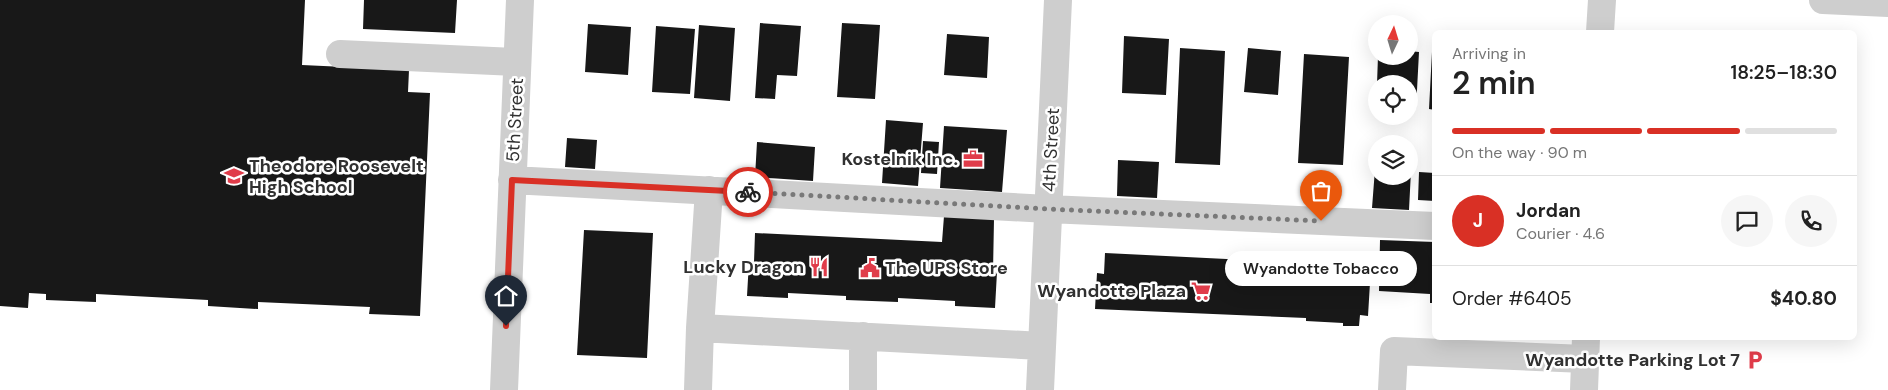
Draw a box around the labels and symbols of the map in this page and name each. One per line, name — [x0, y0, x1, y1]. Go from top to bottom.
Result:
north arrow — [1368, 15, 1418, 65]
street label: 5th Street — [501, 77, 529, 163]
street label: 4th Street — [1037, 107, 1065, 193]
place label: Kostelnik Inc. — [841, 147, 958, 171]
office icon: Kostelnik Inc. — [962, 148, 984, 170]
place label: Theodore Roosevelt High School — [249, 154, 424, 199]
school or university icon: Theodore Roosevelt High School — [223, 165, 245, 187]
courier — [723, 167, 773, 217]
pin — [1300, 170, 1342, 221]
callout: Wyandotte Tobacco — [1225, 251, 1417, 286]
place label: Lucky Dragon — [683, 255, 804, 279]
restaurant icon: Lucky Dragon — [808, 256, 830, 278]
place label: The UPS Store — [885, 256, 1008, 280]
public building icon: The UPS Store — [859, 257, 881, 279]
pin — [485, 275, 527, 326]
place label: Wyandotte Plaza — [1037, 279, 1186, 303]
supermarket icon: Wyandotte Plaza — [1190, 280, 1212, 302]
place label: Wyandotte Parking Lot 7 — [1525, 348, 1740, 372]
parking icon: Wyandotte Parking Lot 7 — [1744, 349, 1766, 371]

